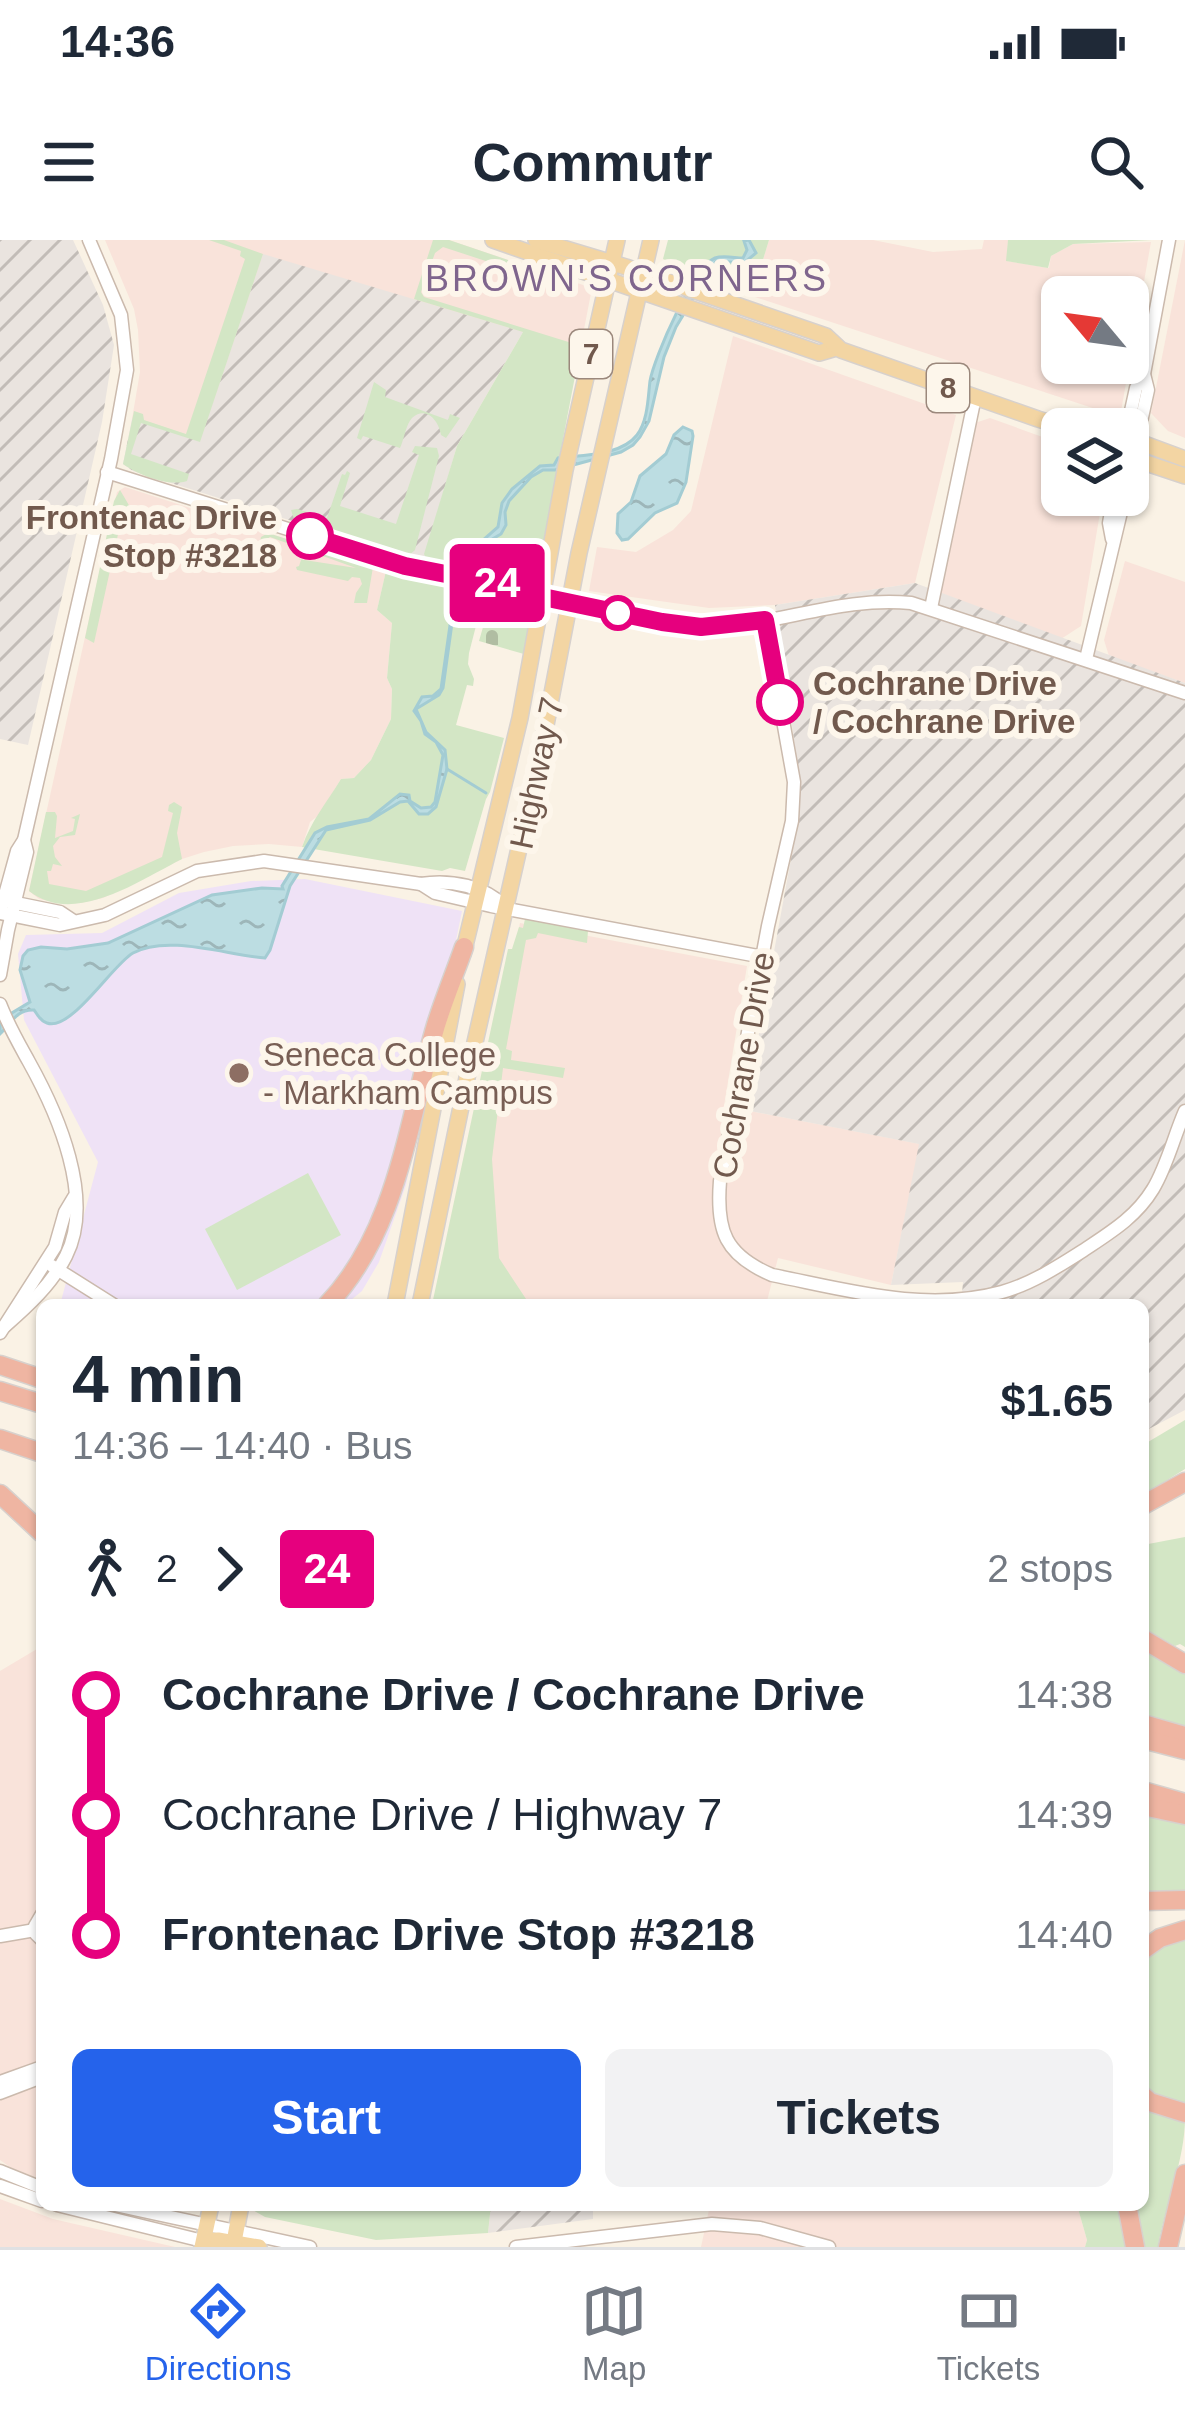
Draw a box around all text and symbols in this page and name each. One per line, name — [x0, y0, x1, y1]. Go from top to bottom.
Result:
text: 14:36 — [60, 16, 175, 67]
icon: menu — [36, 129, 102, 195]
icon: search — [1083, 129, 1149, 195]
text: Commutr — [473, 132, 713, 192]
district label: BROWN'S CORNERS — [425, 258, 829, 299]
north arrow — [1041, 276, 1149, 384]
map controls — [1041, 276, 1149, 516]
road number: 7 — [570, 330, 612, 378]
road number: 8 — [927, 364, 969, 412]
button: layers — [1041, 408, 1149, 516]
place label: Frontenac Drive Stop #3218 — [26, 499, 277, 574]
marker: Frontenac Drive Stop #3218 — [288, 514, 332, 558]
line badge: 24 — [443, 544, 551, 622]
text: 24 — [474, 559, 520, 606]
unlabelled marker — [602, 597, 634, 629]
place label: Cochrane Drive / Cochrane Drive — [813, 665, 1075, 740]
marker: Cochrane Drive / Cochrane Drive — [758, 680, 802, 724]
street label: Highway 7 — [502, 694, 571, 852]
street label: Cochrane Drive — [705, 949, 782, 1181]
place label: Seneca College - Markham Campus — [263, 1036, 553, 1111]
marker: Seneca College - Markham Campus — [226, 1060, 252, 1086]
text: 4 min — [72, 1342, 244, 1416]
text: $1.65 — [1000, 1375, 1113, 1426]
text: 14:36 – 14:40 · Bus — [72, 1424, 412, 1467]
icon: walk — [72, 1536, 138, 1602]
icon: forward — [196, 1536, 262, 1602]
text: 24 — [304, 1545, 350, 1592]
text: 2 — [156, 1547, 178, 1590]
text: 2 stops — [987, 1547, 1113, 1590]
text: Cochrane Drive / Cochrane Drive — [162, 1669, 865, 1720]
text: 14:38 — [1015, 1673, 1113, 1716]
text: Cochrane Drive / Highway 7 — [162, 1789, 722, 1840]
text: 14:39 — [1015, 1793, 1113, 1836]
text: Frontenac Drive Stop #3218 — [162, 1909, 755, 1960]
text: 14:40 — [1015, 1913, 1113, 1956]
button: Start — [72, 2049, 581, 2187]
button: Tickets — [605, 2049, 1113, 2187]
tab: Directions — [145, 2278, 292, 2388]
tab: Map — [581, 2278, 647, 2388]
tab: Tickets — [937, 2278, 1040, 2388]

